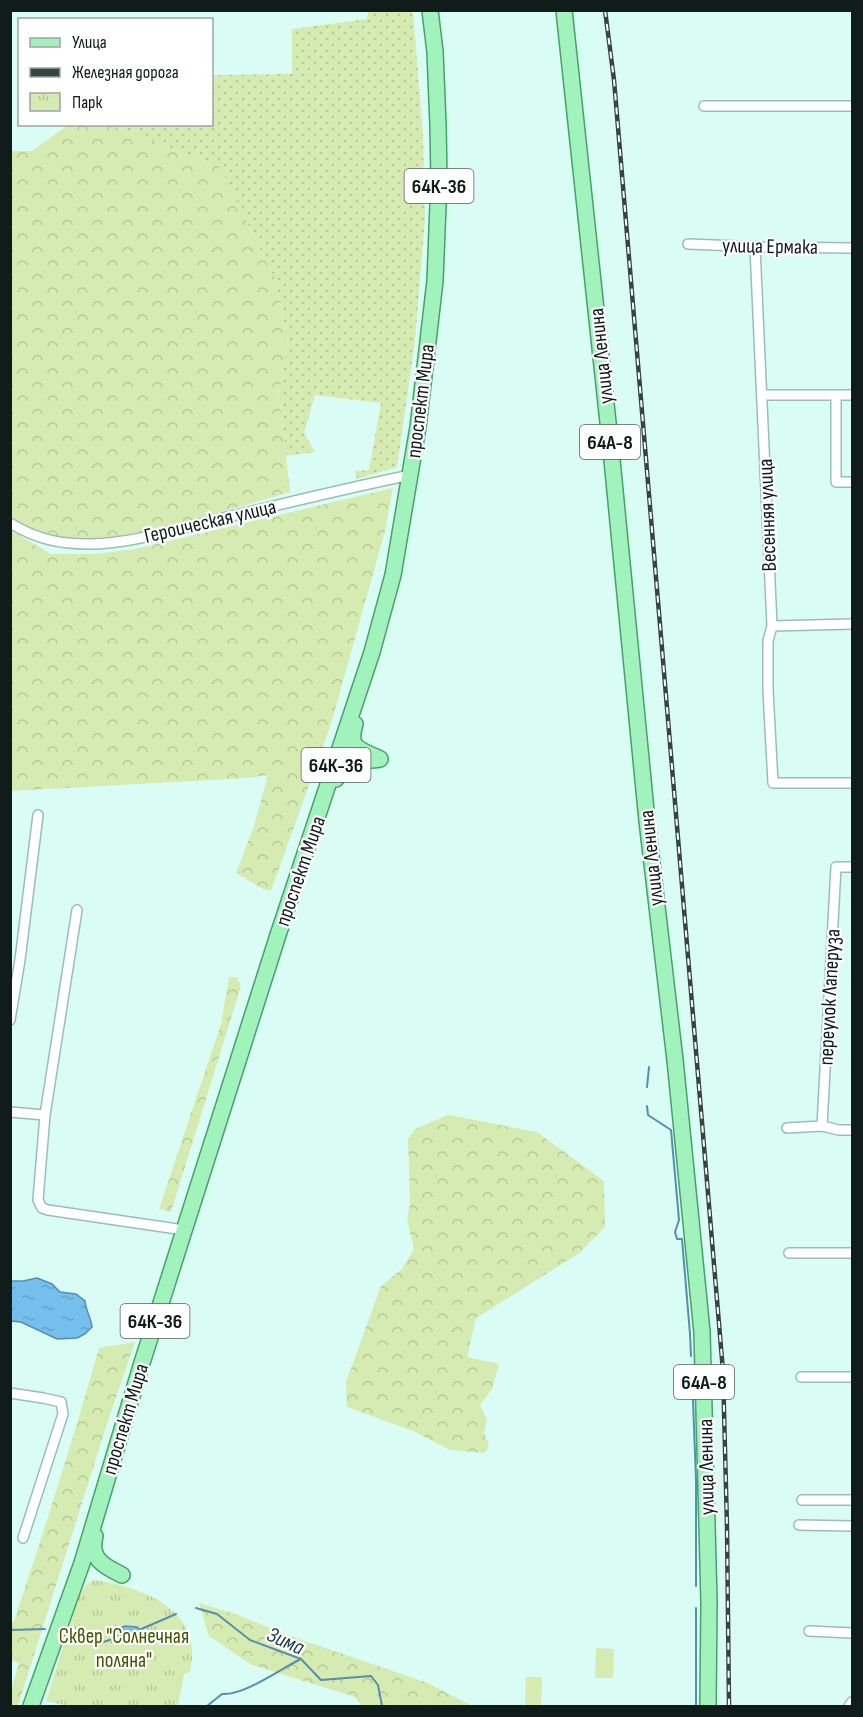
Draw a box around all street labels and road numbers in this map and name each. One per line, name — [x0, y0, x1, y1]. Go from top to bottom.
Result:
road number: 64К-36 — [404, 169, 474, 203]
street label: улица Ермака — [722, 233, 818, 260]
street label: улица Ленина — [584, 307, 619, 405]
street label: проспект Мира — [401, 343, 440, 460]
road number: 64А-8 — [580, 425, 640, 459]
street label: Весенняя улица — [753, 458, 782, 572]
street label: Героическая улица — [142, 494, 279, 549]
road number: 64К-36 — [302, 748, 370, 782]
street label: улица Ленина — [634, 809, 669, 907]
street label: проспект Мира — [270, 813, 331, 930]
street label: переулок Лаперуза — [813, 928, 846, 1066]
road number: 64К-36 — [120, 1304, 190, 1338]
street label: проспект Мира — [97, 1361, 154, 1478]
road number: 64А-8 — [674, 1365, 734, 1399]
street label: улица Ленина — [693, 1419, 720, 1515]

